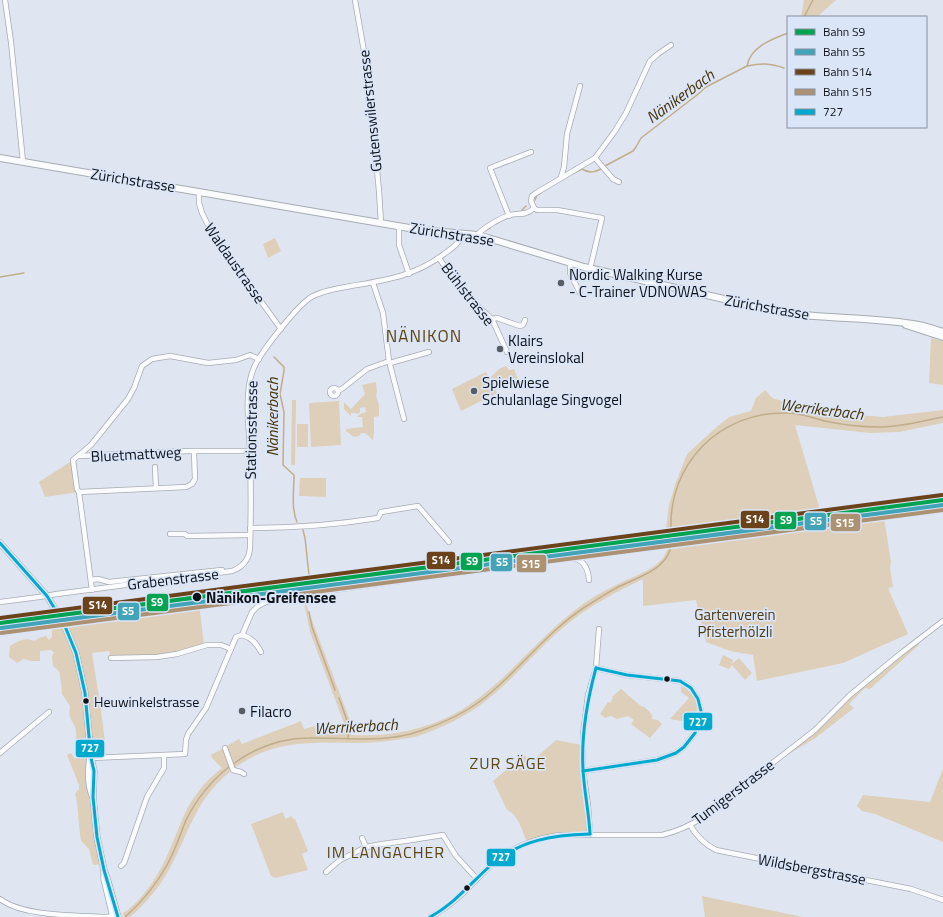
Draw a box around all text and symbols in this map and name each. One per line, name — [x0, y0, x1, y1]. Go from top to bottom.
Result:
legend — [787, 16, 927, 128]
text: Bahn S9 — [823, 22, 865, 41]
text: Bahn S5 — [823, 42, 865, 61]
street label: Gutenswilerstrasse — [352, 49, 388, 173]
water label: Nänikerbach — [641, 62, 720, 129]
text: Bahn S14 — [823, 62, 872, 81]
text: Bahn S15 — [823, 82, 872, 101]
text: 727 — [823, 102, 843, 121]
street label: Zürichstrasse — [89, 162, 177, 198]
street label: Zürichstrasse — [408, 216, 496, 252]
street label: Waldaustrasse — [199, 218, 271, 308]
street label: Bühlstrasse — [436, 257, 500, 331]
place label: Nordic Walking Kurse - C-Trainer VDNOWAS — [569, 263, 707, 303]
marker: Nordic Walking Kurse - C-Trainer VDNOWAS — [556, 278, 566, 288]
street label: Zürichstrasse — [723, 288, 811, 326]
district label: NÄNIKON — [386, 323, 462, 349]
place label: Klairs Vereinslokal — [508, 329, 584, 369]
marker: Klairs Vereinslokal — [495, 344, 505, 354]
place label: Spielwiese Schulanlage Singvogel — [482, 371, 622, 411]
water label: Nänikerbach — [260, 376, 284, 457]
street label: Stationsstrasse — [239, 380, 263, 480]
marker: Spielwiese Schulanlage Singvogel — [469, 386, 479, 396]
water label: Werrikerbach — [779, 392, 866, 426]
street label: Bluetmattweg — [90, 440, 182, 468]
line badge: S14 — [740, 510, 770, 529]
text: S14 — [746, 511, 764, 527]
line badge: S9 — [774, 511, 797, 530]
text: S9 — [780, 512, 792, 528]
line badge: S5 — [804, 512, 827, 531]
text: S5 — [810, 513, 822, 529]
line badge: S15 — [830, 513, 861, 532]
text: S15 — [836, 515, 854, 531]
line badge: S14 — [426, 551, 456, 570]
text: S14 — [432, 552, 450, 568]
line badge: S9 — [460, 552, 483, 571]
text: S9 — [466, 553, 478, 569]
line badge: S5 — [490, 553, 513, 572]
text: S5 — [496, 554, 508, 570]
line badge: S15 — [516, 554, 547, 573]
text: S15 — [522, 556, 540, 572]
street label: Grabenstrasse — [126, 562, 220, 596]
place label: Nänikon-Greifensee — [206, 586, 336, 609]
marker: Nänikon-Greifensee — [191, 591, 203, 603]
line badge: S9 — [146, 593, 169, 612]
text: S9 — [151, 594, 163, 610]
line badge: S14 — [82, 596, 113, 615]
text: S14 — [89, 597, 107, 613]
line badge: S5 — [117, 602, 140, 621]
text: S5 — [122, 603, 134, 619]
park label: Gartenverein Pfisterhölzli — [694, 603, 776, 643]
unlabelled marker — [662, 674, 672, 684]
place label: Heuwinkelstrasse — [94, 691, 199, 712]
marker: Heuwinkelstrasse — [81, 696, 91, 706]
place label: Filacro — [250, 700, 292, 723]
marker: Filacro — [237, 706, 247, 716]
water label: Werrikerbach — [314, 712, 399, 740]
line badge: 727 — [683, 712, 713, 731]
text: 727 — [689, 714, 707, 730]
line badge: 727 — [75, 739, 105, 758]
text: 727 — [81, 740, 99, 756]
district label: ZUR SÄGE — [470, 751, 546, 775]
street label: Tumigerstrasse — [687, 754, 779, 830]
district label: IM LANGACHER — [327, 840, 445, 864]
street label: Wildsbergstrasse — [756, 847, 868, 891]
line badge: 727 — [486, 848, 516, 867]
text: 727 — [492, 849, 510, 865]
unlabelled marker — [462, 883, 472, 893]

